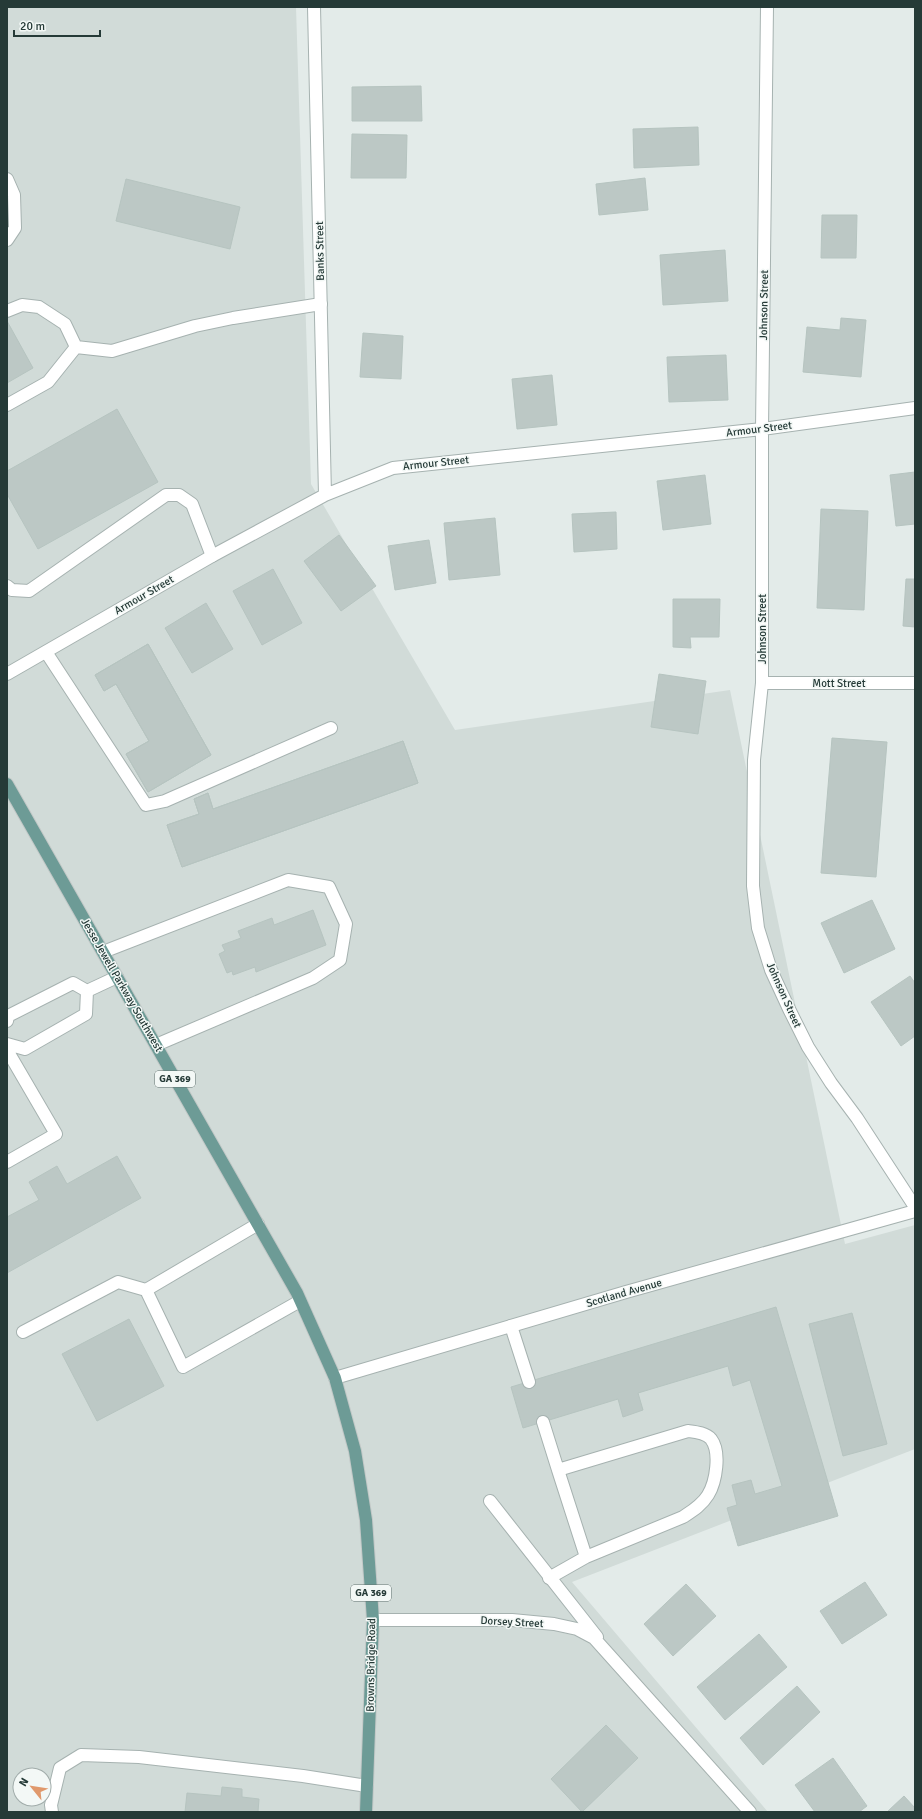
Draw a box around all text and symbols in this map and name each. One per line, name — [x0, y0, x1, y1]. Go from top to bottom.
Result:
scale bar — [14, 12, 100, 38]
text: 20 m — [20, 19, 45, 34]
street label: Banks Street — [313, 221, 327, 281]
street label: Johnson Street — [757, 270, 771, 340]
street label: Armour Street — [725, 418, 793, 439]
street label: Armour Street — [402, 453, 470, 473]
street label: Armour Street — [112, 573, 176, 617]
street label: Johnson Street — [756, 594, 769, 664]
street label: Mott Street — [812, 677, 866, 690]
street label: Jesse Jewell Parkway Southwest — [78, 916, 166, 1054]
street label: Johnson Street — [764, 960, 804, 1030]
road number: GA 369 — [155, 1071, 195, 1087]
street label: Scotland Avenue — [585, 1276, 663, 1310]
road number: GA 369 — [351, 1585, 391, 1601]
street label: Dorsey Street — [480, 1614, 544, 1630]
street label: Browns Bridge Road — [364, 1618, 378, 1712]
north arrow — [12, 1767, 52, 1807]
text: N — [16, 1776, 31, 1789]

